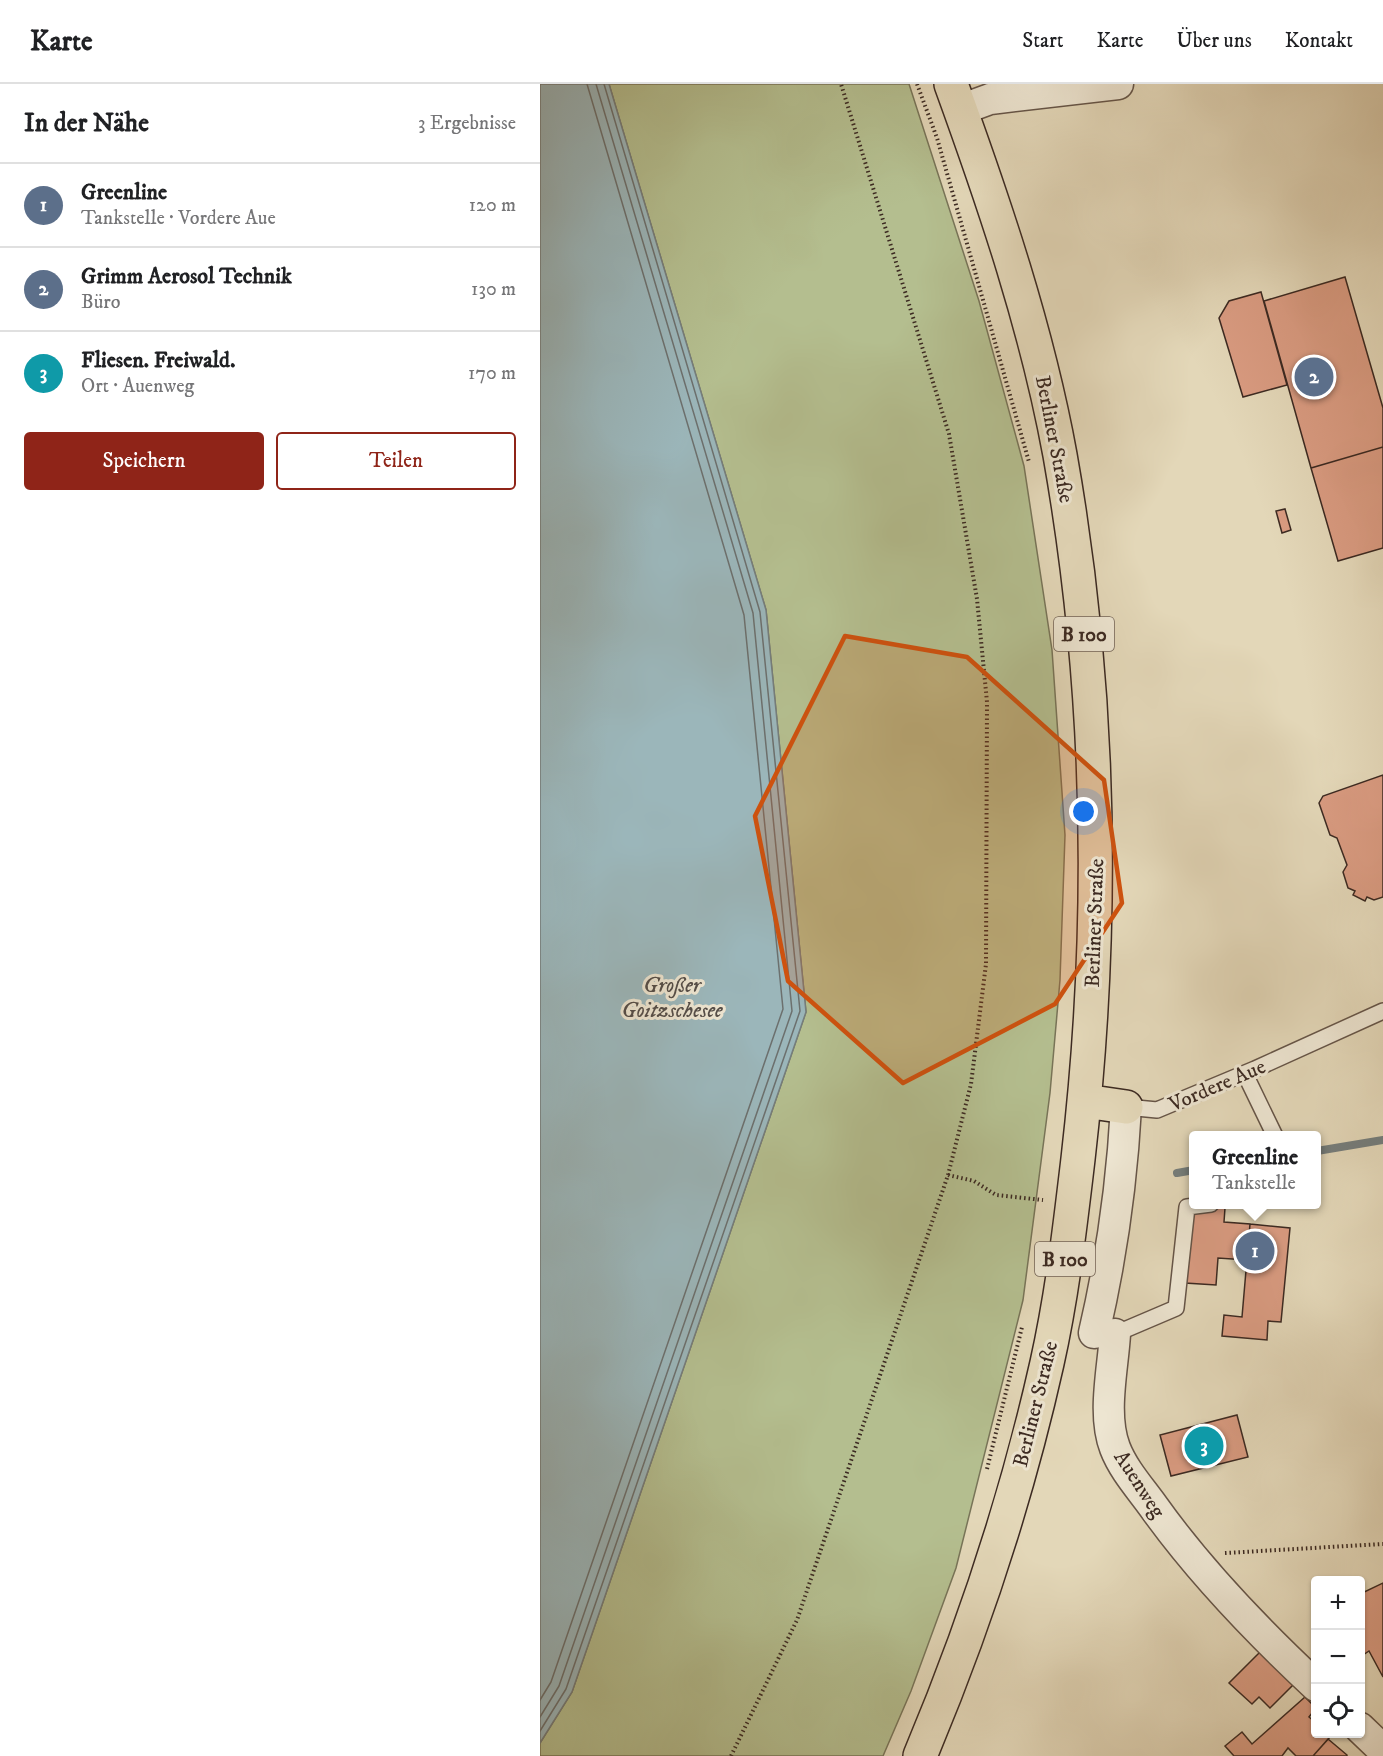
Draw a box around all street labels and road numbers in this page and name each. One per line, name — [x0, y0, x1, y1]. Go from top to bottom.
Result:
street label: Berliner Straße — [1029, 373, 1079, 505]
road number: B 100 — [1054, 617, 1114, 651]
street label: Berliner Straße — [1080, 858, 1110, 988]
street label: Vordere Aue — [1164, 1054, 1270, 1118]
road number: B 100 — [1035, 1242, 1095, 1276]
street label: Berliner Straße — [1008, 1338, 1064, 1470]
street label: Auenweg — [1108, 1446, 1171, 1524]

